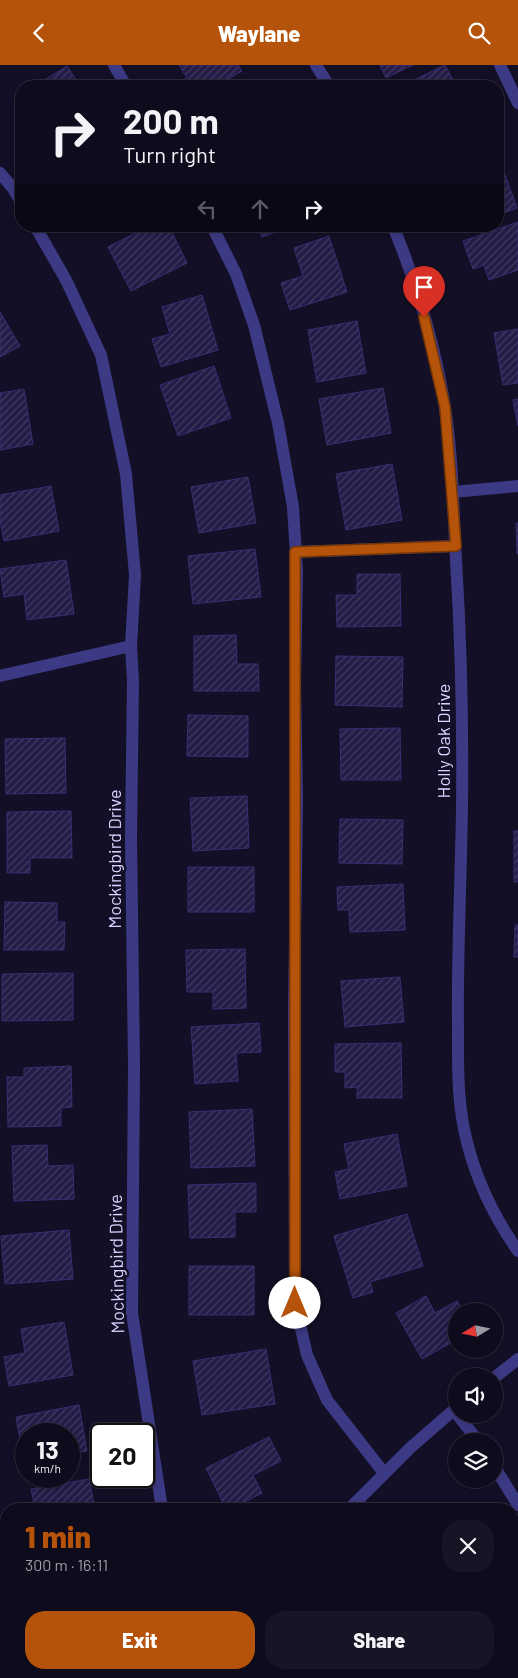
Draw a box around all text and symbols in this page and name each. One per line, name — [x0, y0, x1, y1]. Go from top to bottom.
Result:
icon: back — [25, 19, 53, 47]
icon: search — [465, 19, 493, 47]
text: Waylane — [218, 20, 300, 46]
text: 200 m — [123, 99, 219, 141]
icon: right — [40, 100, 105, 165]
text: Turn right — [123, 141, 216, 167]
icon: left — [193, 195, 221, 223]
icon: ahead — [246, 195, 274, 223]
icon: right — [299, 195, 327, 223]
pin — [403, 266, 445, 317]
icon: arrive — [410, 273, 438, 301]
street label: Holly Oak Drive — [432, 684, 454, 798]
street label: Mockingbird Drive — [103, 789, 125, 929]
street label: Mockingbird Drive — [104, 1194, 128, 1334]
position arrow — [268, 1276, 320, 1328]
north arrow — [448, 1303, 502, 1357]
map controls — [448, 1303, 503, 1488]
button: sound — [448, 1368, 503, 1423]
speed limit sign: 20 — [90, 1423, 155, 1488]
button: layers — [448, 1433, 503, 1488]
text: 13 — [36, 1434, 59, 1464]
text: km/h — [34, 1461, 61, 1475]
text: 1 min — [25, 1518, 91, 1554]
button: close — [442, 1520, 494, 1572]
text: 300 m · 16:11 — [25, 1555, 108, 1574]
button: Exit — [25, 1611, 255, 1669]
button: Share — [265, 1611, 494, 1669]

